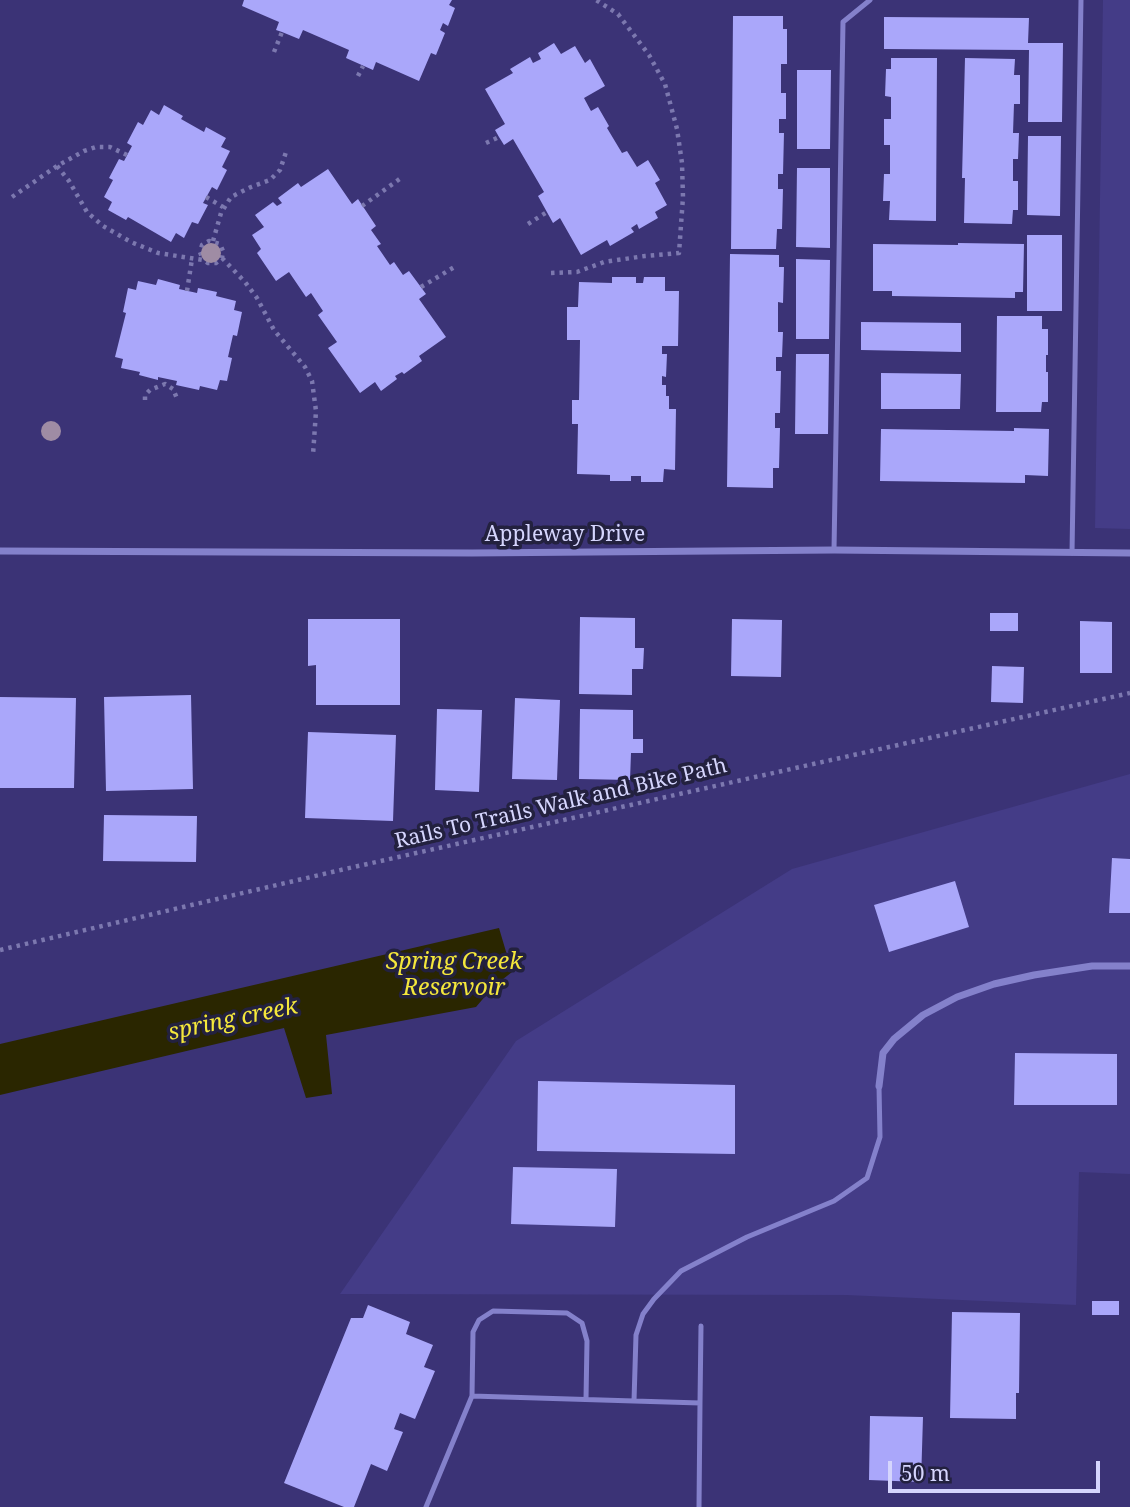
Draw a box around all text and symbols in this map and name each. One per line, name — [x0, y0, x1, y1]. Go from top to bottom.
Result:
street label: Appleway Drive — [485, 522, 645, 548]
street label: Rails To Trails Walk and Bike Path — [392, 753, 730, 855]
water label: Spring Creek Reservoir — [386, 948, 522, 1002]
water label: spring creek — [166, 993, 300, 1047]
scale bar — [892, 1448, 1104, 1492]
text: 50 m — [901, 1459, 950, 1487]

